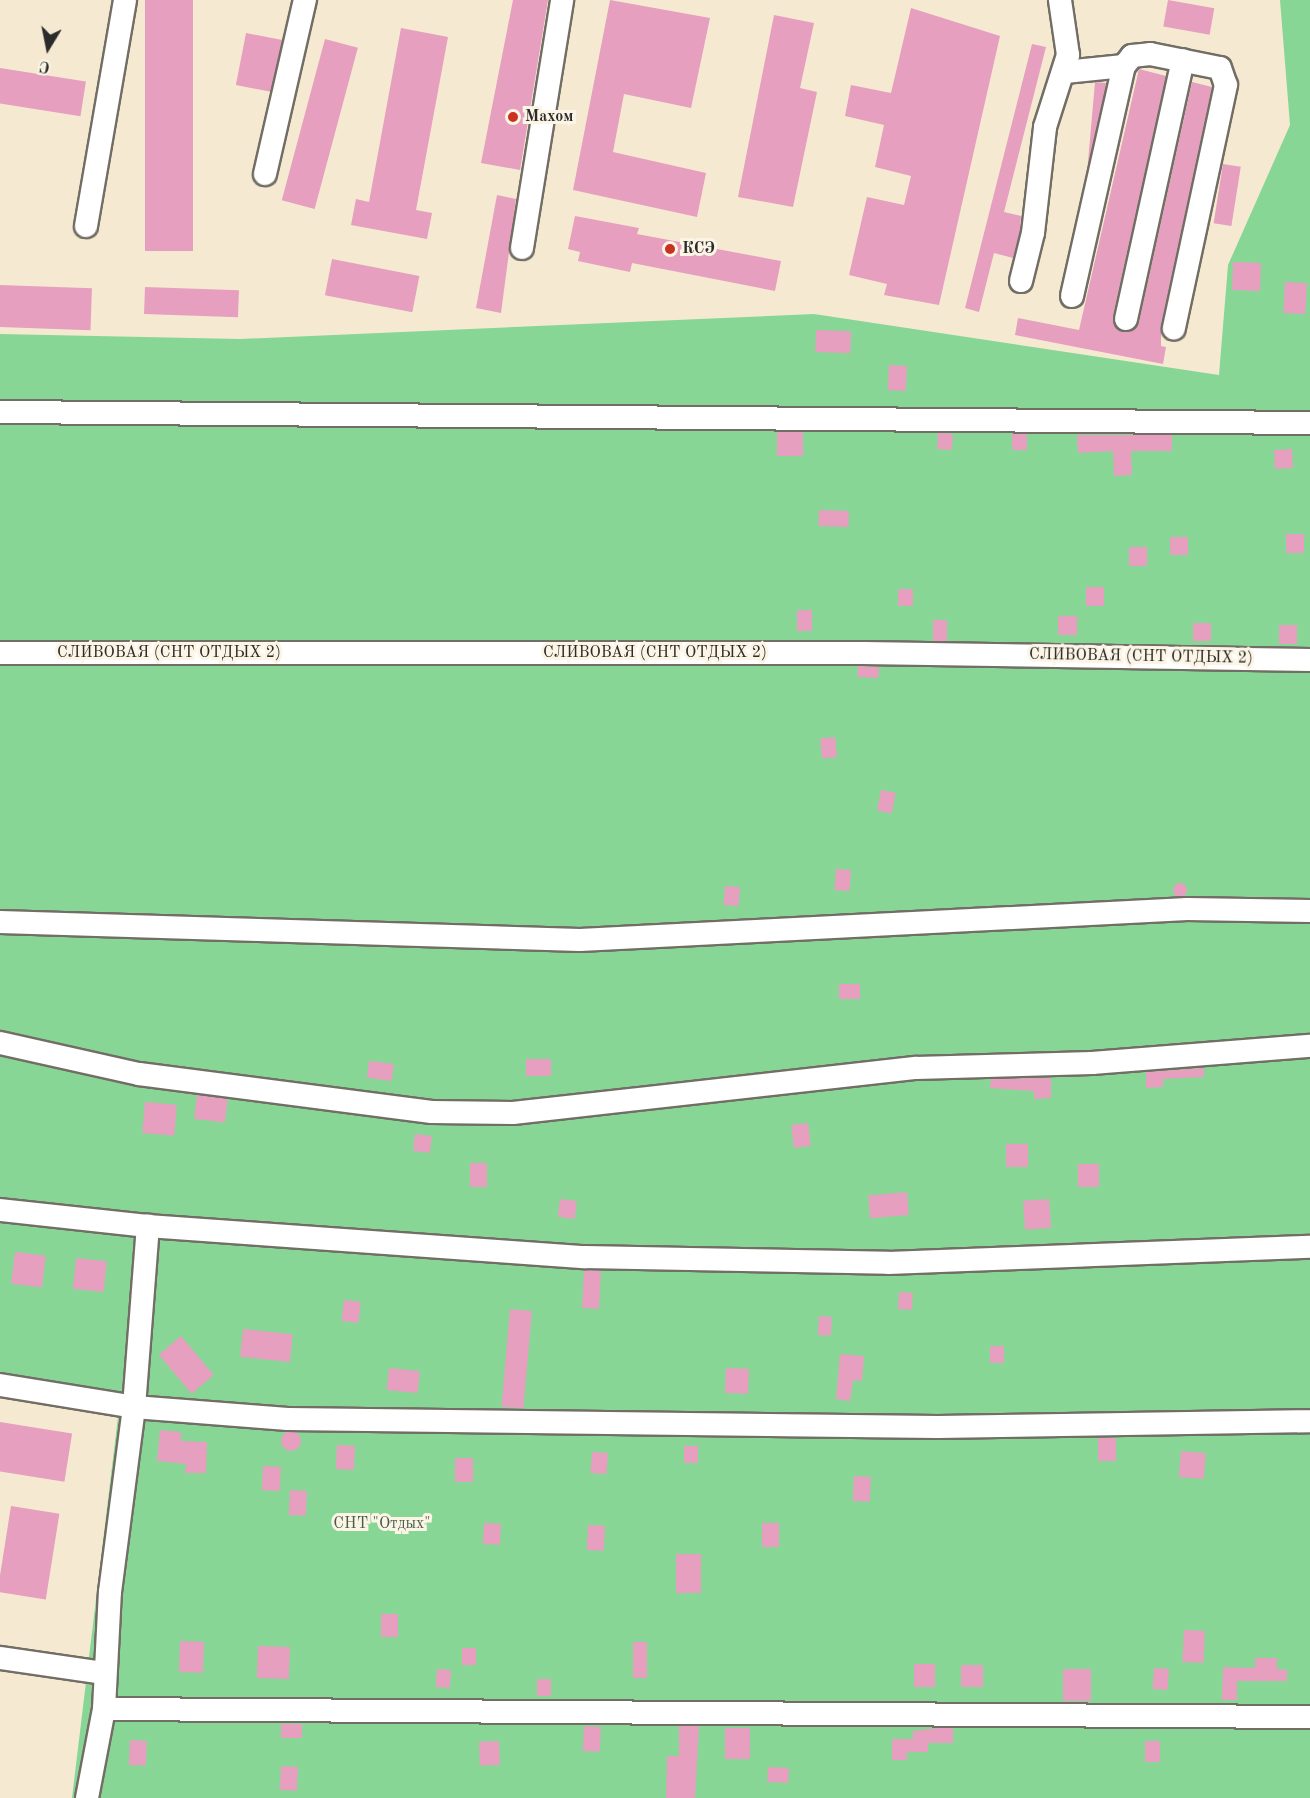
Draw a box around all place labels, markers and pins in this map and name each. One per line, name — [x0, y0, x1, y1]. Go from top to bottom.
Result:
place label: Махом — [525, 107, 573, 127]
marker: Махом — [506, 110, 520, 124]
place label: КСЭ — [682, 239, 715, 259]
marker: КСЭ — [663, 242, 677, 256]

